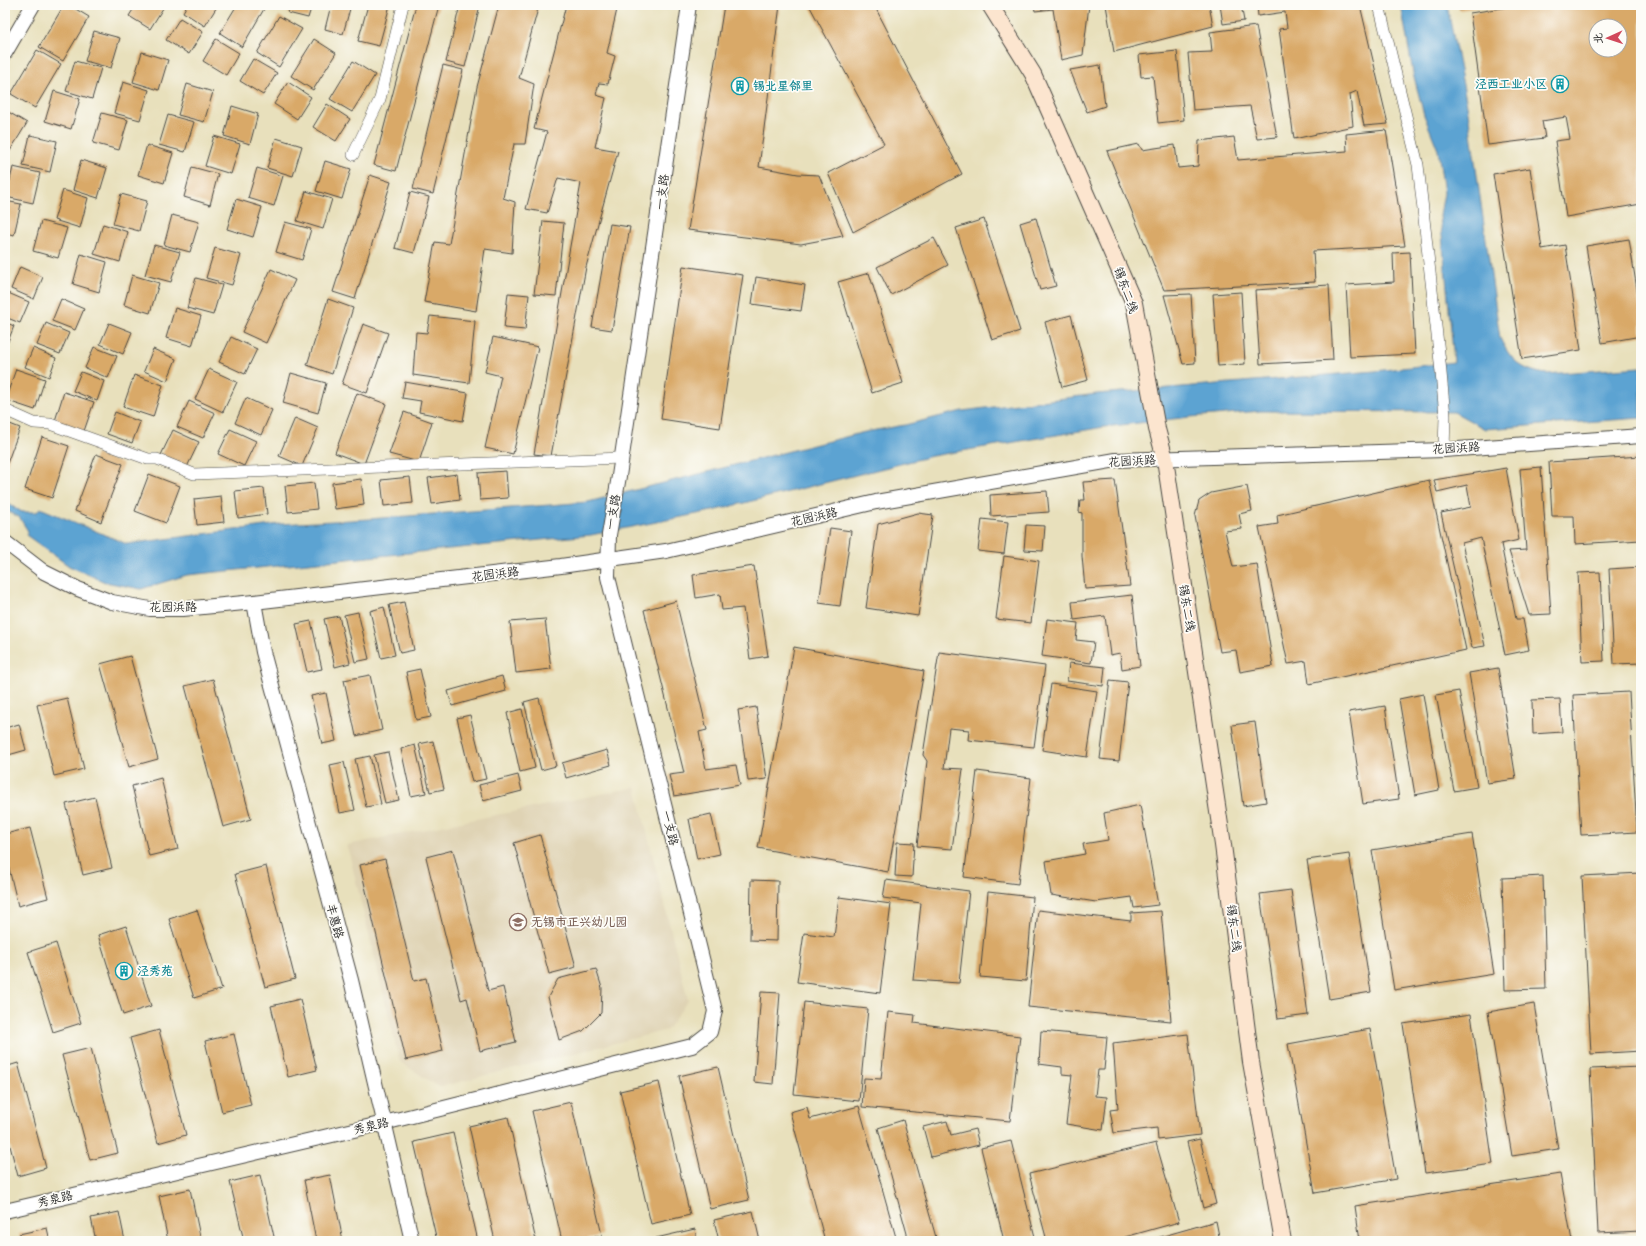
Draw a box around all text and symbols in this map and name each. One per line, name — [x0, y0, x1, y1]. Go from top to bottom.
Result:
north arrow — [1588, 18, 1628, 58]
text: 北 — [1592, 33, 1605, 44]
building icon: 泾西工业小区 — [1550, 74, 1570, 94]
building icon: 锡北星邻里 — [730, 76, 750, 96]
place label: 泾西工业小区 — [1475, 77, 1547, 92]
place label: 锡北星邻里 — [753, 79, 813, 94]
street label: 一支路 — [653, 173, 672, 211]
street label: 锡东二线 — [1110, 265, 1141, 315]
street label: 花园浜路 — [1432, 440, 1480, 457]
street label: 花园浜路 — [1108, 453, 1156, 470]
street label: 一支路 — [603, 493, 624, 531]
street label: 花园浜路 — [789, 505, 839, 530]
street label: 花园浜路 — [470, 564, 520, 585]
street label: 锡东二线 — [1175, 583, 1198, 633]
street label: 花园浜路 — [149, 600, 197, 615]
street label: 一支路 — [658, 809, 681, 847]
street label: 丰惠路 — [323, 902, 346, 940]
street label: 锡东二线 — [1223, 903, 1244, 953]
school or university icon: 无锡市正兴幼儿园 — [508, 912, 528, 932]
place label: 无锡市正兴幼儿园 — [531, 915, 627, 930]
building icon: 泾秀苑 — [114, 961, 134, 981]
place label: 泾秀苑 — [137, 964, 173, 979]
street label: 秀泉路 — [352, 1115, 390, 1138]
street label: 秀泉路 — [36, 1188, 74, 1211]

